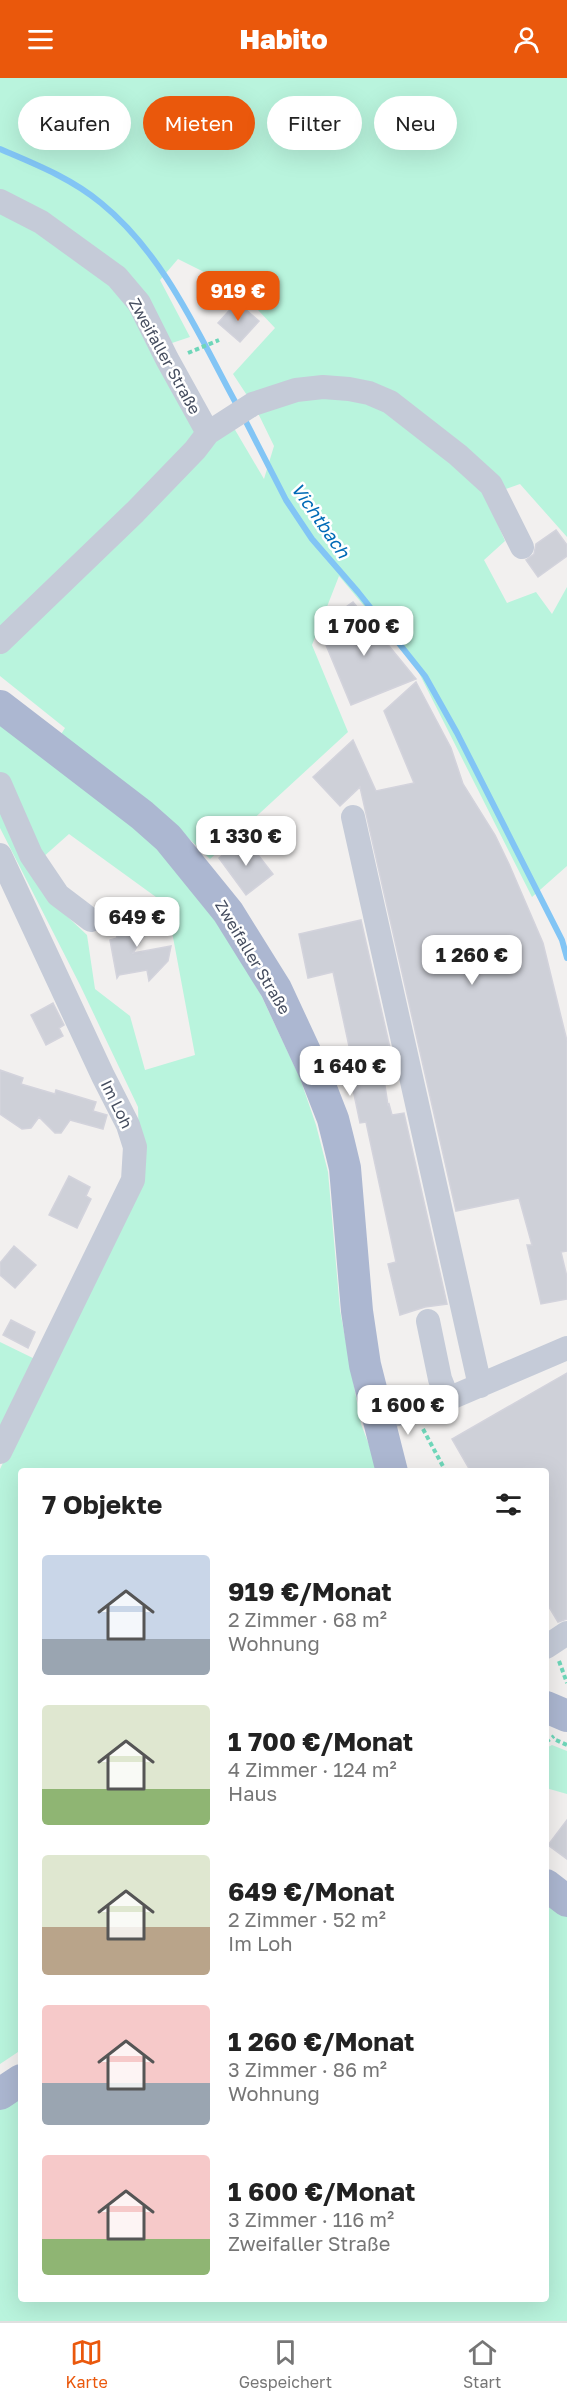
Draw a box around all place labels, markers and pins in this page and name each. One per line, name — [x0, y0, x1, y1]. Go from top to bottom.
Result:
pin: 919 € — [196, 271, 280, 322]
pin: 1 700 € — [309, 606, 419, 657]
pin: 1 330 € — [191, 816, 301, 867]
pin: 649 € — [95, 897, 179, 948]
pin: 1 260 € — [417, 935, 527, 986]
pin: 1 640 € — [295, 1046, 405, 1097]
pin: 1 600 € — [353, 1385, 463, 1436]

